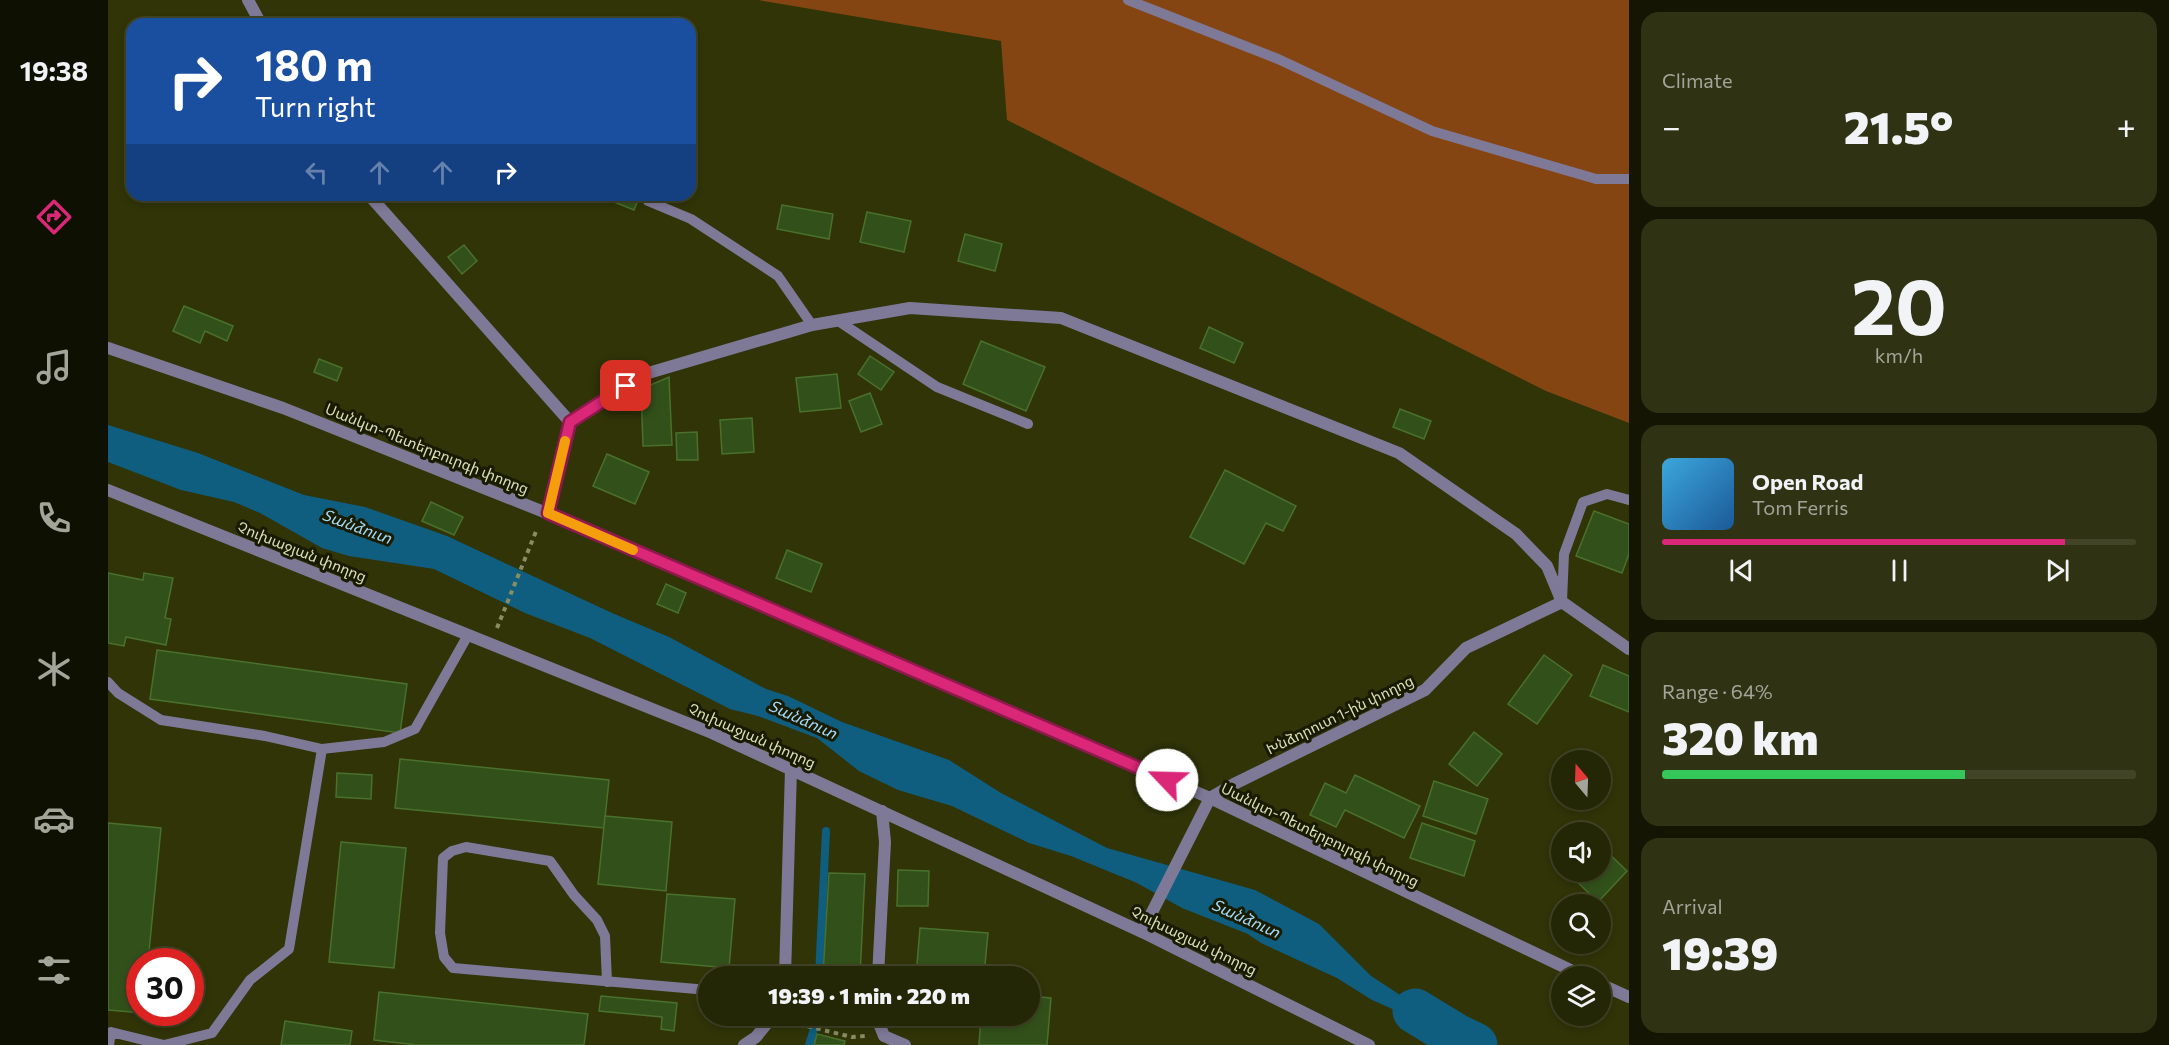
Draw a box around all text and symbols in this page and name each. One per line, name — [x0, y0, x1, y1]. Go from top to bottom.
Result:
text: 180 m — [255, 38, 373, 90]
icon: right — [156, 42, 234, 120]
text: 19:38 — [20, 54, 88, 87]
text: Climate — [1662, 68, 1732, 92]
text: Turn right — [255, 90, 375, 123]
text: 21.5° — [1844, 98, 1954, 153]
text: − — [1662, 105, 1681, 146]
text: + — [2117, 105, 2136, 146]
icon: left — [300, 156, 333, 189]
icon: ahead — [363, 156, 396, 189]
icon: ahead — [426, 156, 459, 189]
icon: right — [489, 156, 522, 189]
icon: directions — [33, 196, 75, 238]
text: 20 — [1851, 256, 1947, 351]
text: km/h — [1875, 343, 1923, 367]
icon: music — [33, 346, 75, 388]
pin — [600, 360, 651, 411]
icon: arrive — [609, 369, 642, 402]
street label: Սանկտ-Պետերբուրգի փողոց — [323, 399, 532, 498]
text: Open Road — [1752, 468, 1863, 495]
text: Tom Ferris — [1752, 495, 1848, 519]
icon: phone — [33, 497, 75, 539]
water label: Տանձուտ — [320, 504, 395, 547]
street label: Չուխաջյան փողոց — [235, 517, 370, 586]
icon: previous — [1725, 554, 1758, 587]
icon: pause — [1883, 554, 1916, 587]
icon: next — [2041, 554, 2074, 587]
icon: climate — [33, 648, 75, 690]
street label: Խնձորուտ 1-ին փողոց — [1263, 671, 1417, 759]
text: Range · 64% — [1662, 679, 1773, 703]
water label: Տանձուտ — [766, 695, 841, 742]
street label: Չուխաջյան փողոց — [686, 699, 819, 772]
text: 320 km — [1662, 709, 1819, 764]
position arrow — [1135, 748, 1199, 812]
north arrow — [1551, 750, 1611, 810]
map controls — [1551, 750, 1611, 1026]
street label: Սանկտ-Պետերբուրգի փողոց — [1218, 778, 1422, 891]
icon: car — [33, 798, 75, 840]
button: sound — [1551, 822, 1611, 882]
water label: Տանձուտ — [1209, 894, 1284, 941]
button: search — [1551, 894, 1611, 954]
text: Arrival — [1662, 894, 1723, 918]
street label: Չուխաջյան փողոց — [1128, 902, 1260, 979]
text: 19:39 — [1662, 924, 1778, 979]
speed limit sign: 30 — [126, 948, 204, 1026]
icon: filters — [33, 949, 75, 991]
button: layers — [1551, 966, 1611, 1026]
text: 19:39 · 1 min · 220 m — [768, 982, 970, 1009]

